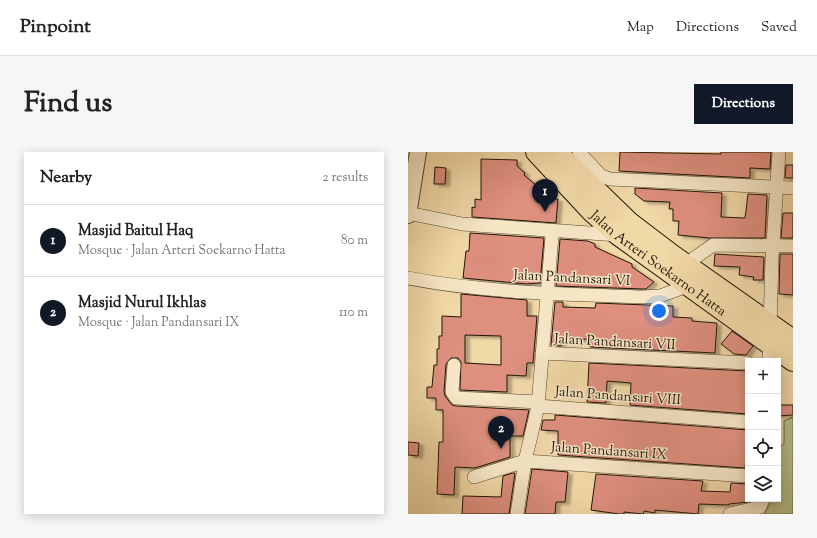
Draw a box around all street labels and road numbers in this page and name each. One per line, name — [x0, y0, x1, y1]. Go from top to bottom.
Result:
street label: Jalan Arteri Soekarno Hatta — [584, 206, 730, 322]
street label: Jalan Pandansari VI — [512, 266, 631, 292]
street label: Jalan Pandansari VII — [553, 330, 676, 356]
street label: Jalan Pandansari VIII — [553, 383, 682, 411]
street label: Jalan Pandansari IX — [549, 438, 668, 466]

